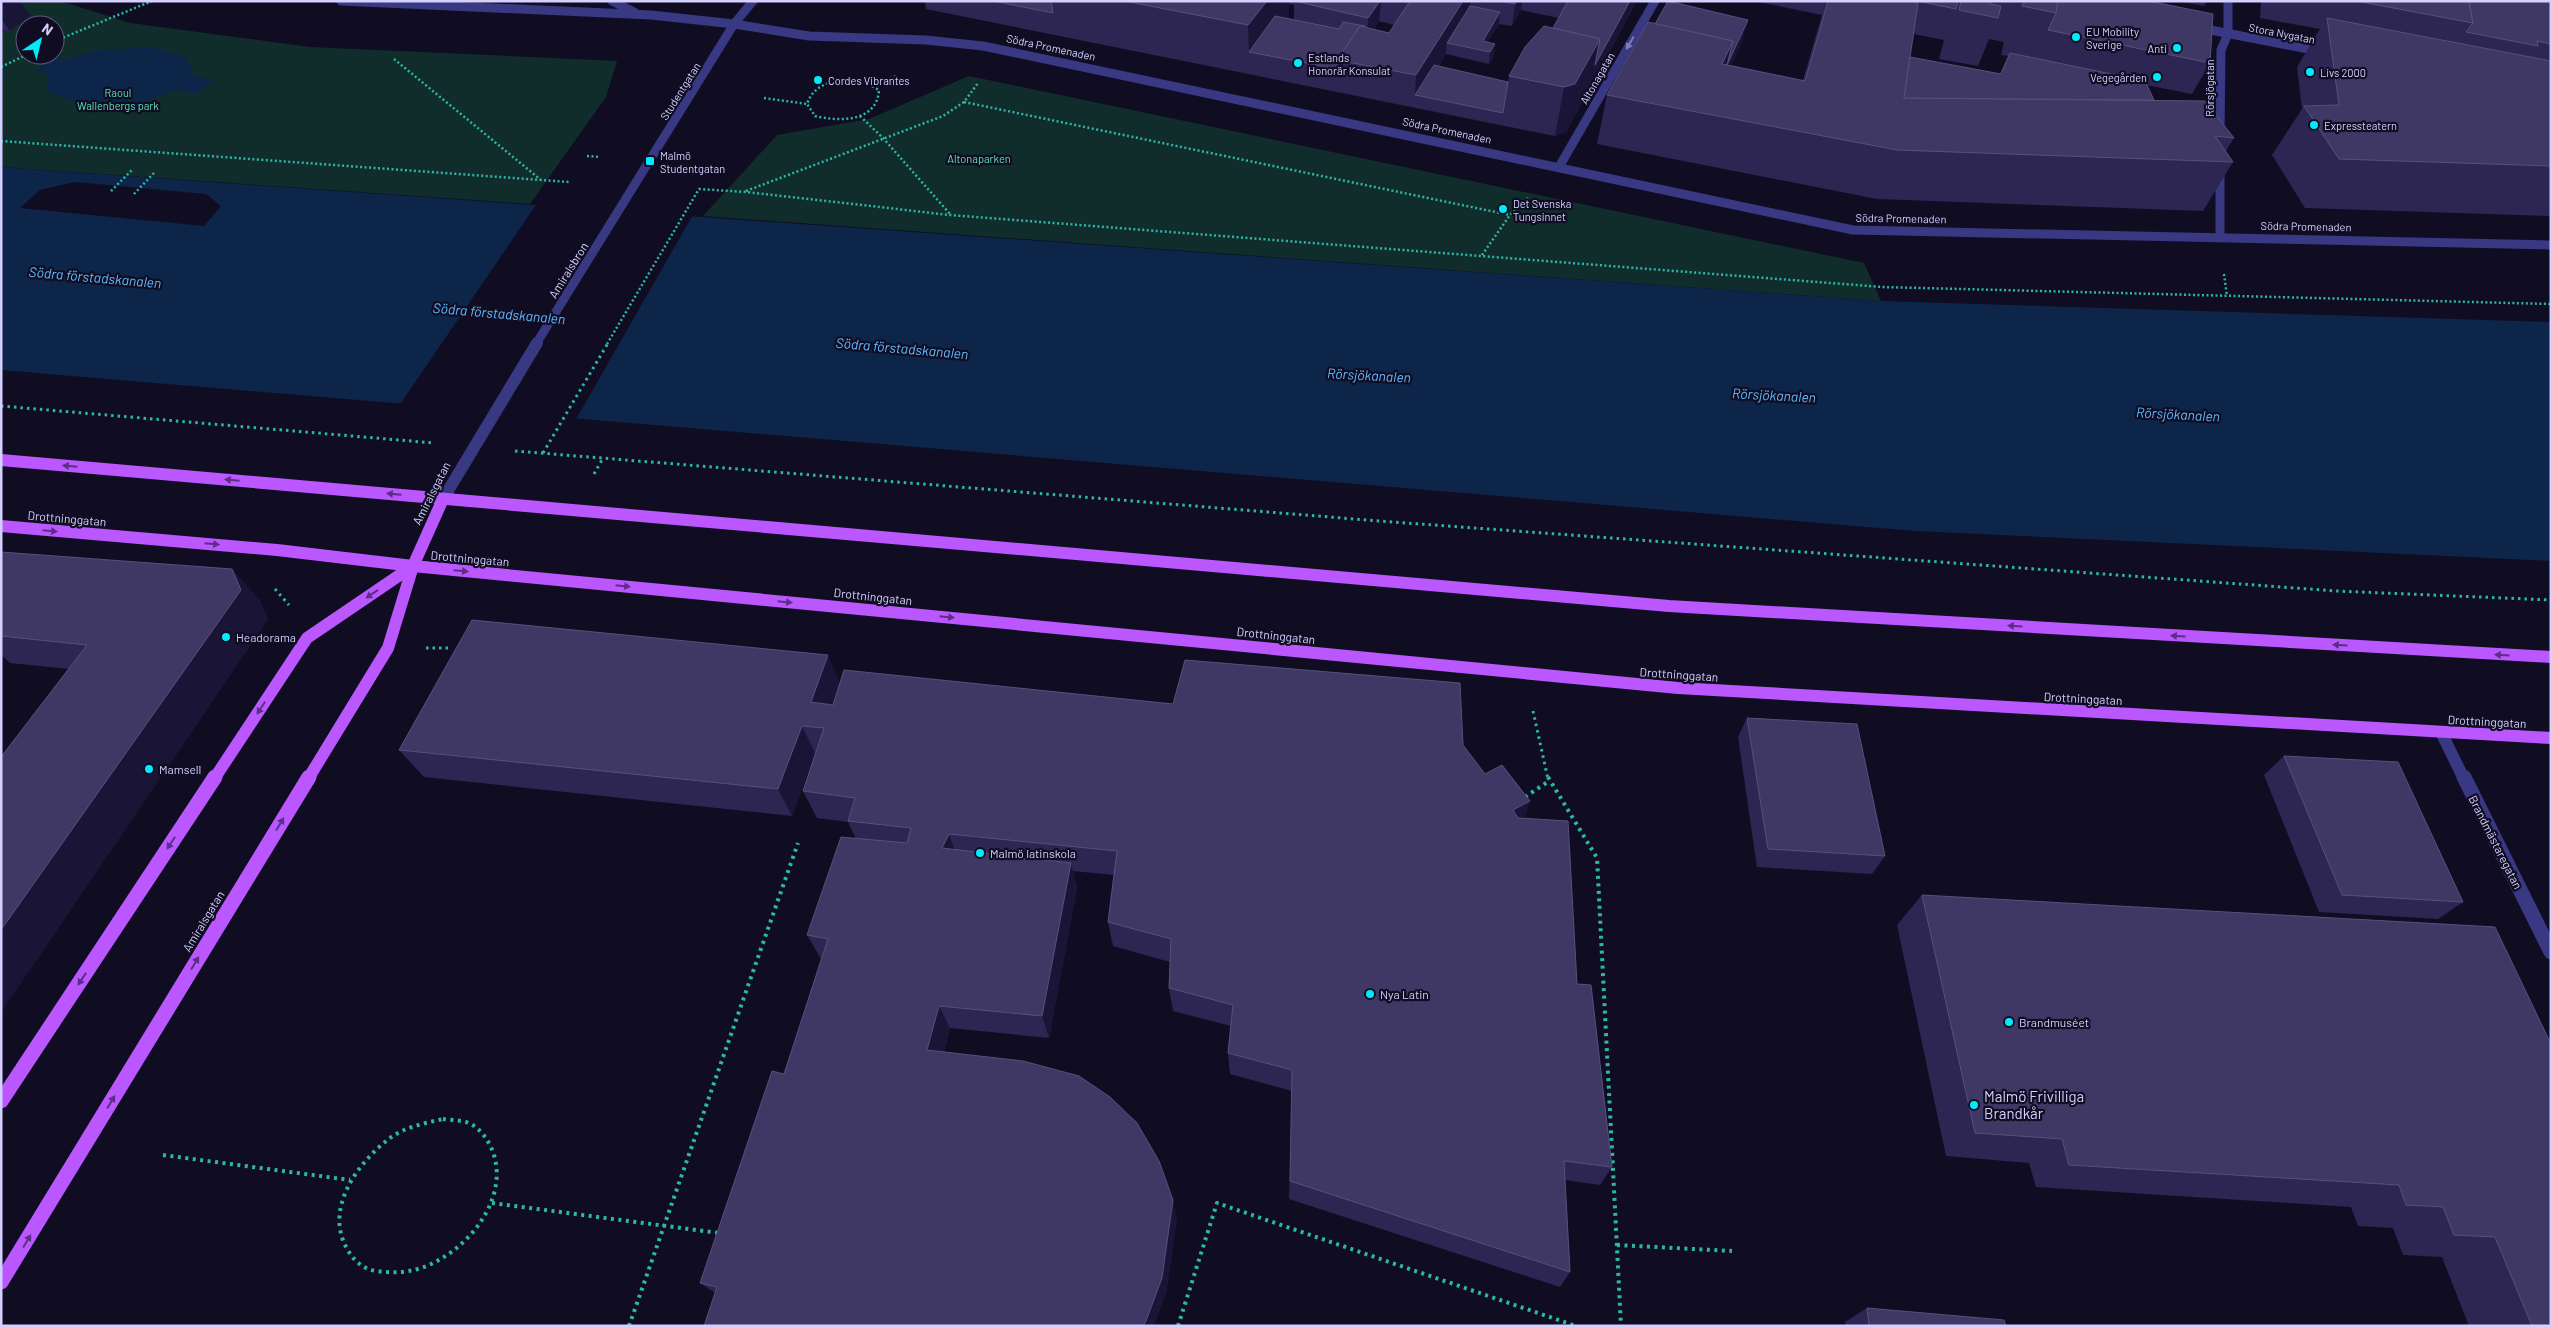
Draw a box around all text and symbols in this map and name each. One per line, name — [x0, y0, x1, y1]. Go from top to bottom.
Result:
north arrow — [15, 15, 65, 65]
text: N — [39, 19, 56, 39]
street label: Stora Nygatan — [2248, 20, 2316, 46]
place label: EU Mobility Sverige — [2086, 25, 2139, 51]
street label: Södra Promenaden — [1005, 31, 1097, 63]
marker: EU Mobility Sverige — [2070, 31, 2082, 43]
one-way arrow — [1626, 37, 1635, 50]
place label: Anti — [2148, 42, 2167, 55]
marker: Anti — [2171, 42, 2183, 54]
street label: Altonagatan — [1577, 50, 1617, 106]
place label: Estlands Honorär Konsulat — [1308, 51, 1391, 77]
marker: Estlands Honorär Konsulat — [1292, 57, 1304, 69]
street label: Rörsjögatan — [2203, 59, 2216, 117]
street label: Studentgatan — [657, 60, 703, 122]
marker: Livs 2000 — [2304, 66, 2316, 78]
place label: Livs 2000 — [2320, 66, 2366, 79]
place label: Vegegården — [2090, 71, 2147, 84]
marker: Vegegården — [2151, 71, 2163, 83]
marker: Cordes Vibrantes — [812, 74, 824, 86]
place label: Cordes Vibrantes — [828, 74, 910, 87]
park label: Raoul Wallenbergs park — [77, 86, 159, 112]
street label: Södra Promenaden — [1401, 114, 1493, 146]
marker: Expressteatern — [2308, 119, 2320, 131]
place label: Expressteatern — [2324, 119, 2397, 132]
place label: Malmö Studentgatan — [660, 149, 725, 175]
park label: Altonaparken — [947, 152, 1011, 165]
marker: Malmö Studentgatan — [644, 155, 656, 167]
place label: Det Svenska Tungsinnet — [1513, 197, 1571, 223]
marker: Det Svenska Tungsinnet — [1497, 203, 1509, 215]
street label: Södra Promenaden — [1855, 211, 1947, 225]
street label: Södra Promenaden — [2260, 219, 2352, 233]
street label: Amiralsbron — [545, 240, 591, 300]
water label: Södra förstadskanalen — [28, 263, 162, 291]
water label: Södra förstadskanalen — [432, 299, 566, 327]
water label: Södra förstadskanalen — [835, 334, 969, 362]
water label: Rörsjökanalen — [1327, 364, 1411, 386]
water label: Rörsjökanalen — [1732, 384, 1816, 406]
water label: Rörsjökanalen — [2136, 403, 2220, 425]
street label: Amiralsgatan — [409, 459, 453, 527]
one-way arrow — [62, 462, 78, 470]
one-way arrow — [224, 476, 240, 484]
one-way arrow — [386, 490, 402, 498]
street label: Drottninggatan — [27, 508, 107, 528]
one-way arrow — [42, 527, 58, 535]
one-way arrow — [204, 541, 220, 549]
street label: Drottninggatan — [430, 548, 510, 568]
one-way arrow — [454, 567, 470, 575]
one-way arrow — [615, 582, 631, 590]
street label: Drottninggatan — [833, 585, 913, 607]
one-way arrow — [366, 589, 379, 599]
one-way arrow — [777, 598, 793, 606]
one-way arrow — [939, 613, 955, 621]
one-way arrow — [2007, 622, 2023, 630]
street label: Drottninggatan — [1236, 624, 1316, 646]
place label: Headorama — [236, 630, 296, 644]
marker: Headorama — [220, 631, 232, 643]
one-way arrow — [2169, 631, 2185, 639]
one-way arrow — [2332, 641, 2348, 649]
one-way arrow — [2494, 650, 2510, 658]
street label: Drottninggatan — [1639, 664, 1719, 684]
street label: Drottninggatan — [2043, 689, 2123, 707]
one-way arrow — [256, 701, 266, 715]
street label: Drottninggatan — [2447, 712, 2527, 730]
place label: Mamsell — [159, 762, 201, 776]
marker: Mamsell — [143, 763, 155, 775]
street label: Brandmästaregatan — [2466, 793, 2526, 891]
one-way arrow — [275, 818, 284, 831]
one-way arrow — [167, 837, 176, 850]
place label: Malmö latinskola — [990, 846, 1076, 860]
marker: Malmö latinskola — [974, 847, 986, 859]
street label: Amiralsgatan — [179, 888, 227, 954]
one-way arrow — [191, 956, 200, 969]
one-way arrow — [77, 972, 87, 986]
place label: Nya Latin — [1380, 987, 1429, 1001]
marker: Nya Latin — [1364, 988, 1376, 1000]
place label: Brandmuséet — [2019, 1015, 2089, 1029]
marker: Brandmuséet — [2003, 1016, 2015, 1028]
place label: Malmö Frivilliga Brandkår — [1984, 1087, 2084, 1122]
one-way arrow — [106, 1095, 115, 1108]
marker: Malmö Frivilliga Brandkår — [1968, 1099, 1980, 1111]
one-way arrow — [22, 1234, 31, 1247]

